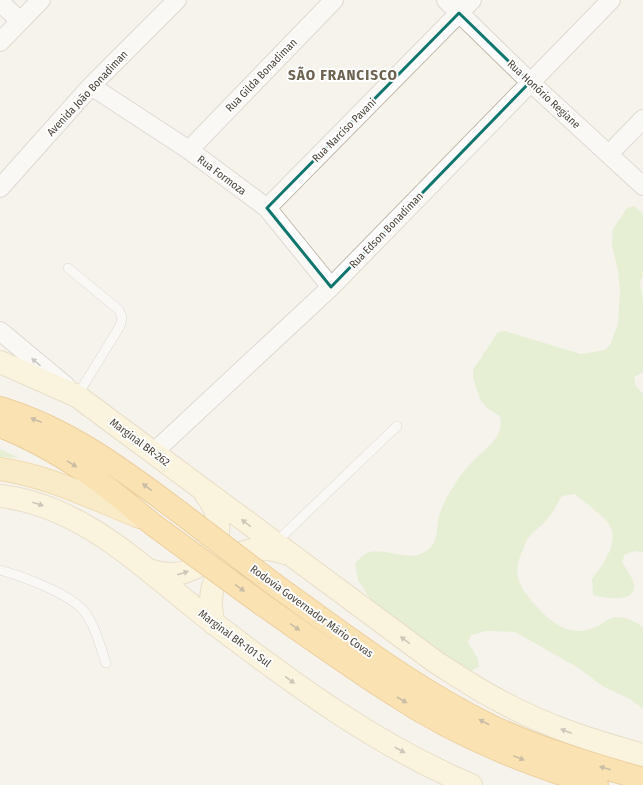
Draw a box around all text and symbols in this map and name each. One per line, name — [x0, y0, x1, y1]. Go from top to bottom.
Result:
street label: Rua Gilda Bonadiman — [223, 36, 300, 115]
street label: Avenida João Bonadiman — [44, 48, 130, 139]
street label: Rua Honório Regiane — [505, 57, 583, 131]
district label: SÃO FRANCISCO — [288, 66, 398, 84]
street label: Rua Narciso Pavani — [310, 96, 379, 165]
street label: Rua Formoza — [195, 153, 249, 198]
street label: Rua Edson Bonadiman — [347, 190, 426, 271]
one-way arrow — [31, 357, 42, 366]
street label: Marginal BR-262 — [107, 416, 172, 469]
one-way arrow — [29, 417, 41, 423]
one-way arrow — [66, 460, 78, 467]
one-way arrow — [141, 483, 152, 491]
one-way arrow — [32, 501, 44, 507]
one-way arrow — [241, 519, 252, 527]
street label: Rodovia Governador Mário Covas — [248, 563, 376, 660]
one-way arrow — [178, 570, 190, 576]
one-way arrow — [234, 584, 245, 592]
street label: Marginal BR-101 Sul — [196, 607, 273, 670]
one-way arrow — [290, 623, 300, 631]
one-way arrow — [400, 636, 411, 644]
one-way arrow — [285, 676, 296, 684]
one-way arrow — [396, 697, 408, 704]
one-way arrow — [478, 719, 490, 725]
one-way arrow — [559, 727, 571, 733]
one-way arrow — [394, 746, 406, 753]
one-way arrow — [513, 755, 524, 761]
one-way arrow — [599, 765, 611, 771]

